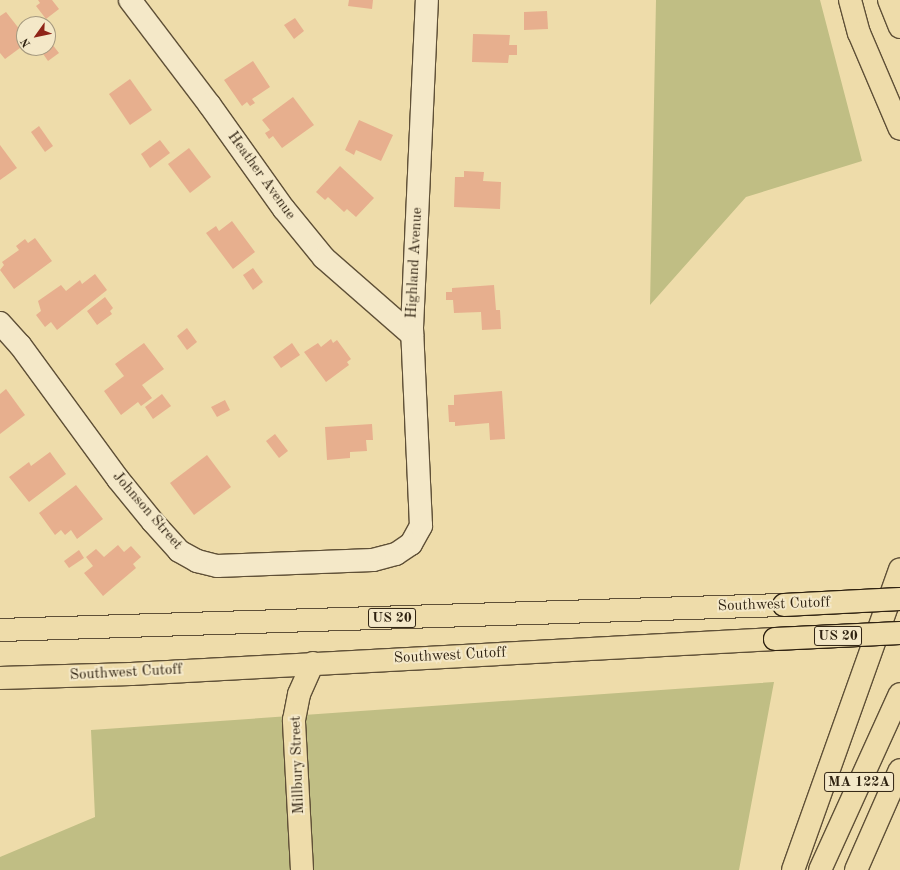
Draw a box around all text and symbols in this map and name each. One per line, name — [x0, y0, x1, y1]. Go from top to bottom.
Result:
north arrow — [16, 16, 56, 56]
text: N — [19, 36, 33, 49]
street label: Heather Avenue — [223, 128, 299, 224]
street label: Highland Avenue — [403, 207, 427, 319]
street label: Johnson Street — [108, 468, 186, 554]
street label: Southwest Cutoff — [717, 594, 831, 616]
road number: US 20 — [368, 606, 416, 630]
road number: US 20 — [814, 624, 862, 648]
street label: Southwest Cutoff — [393, 644, 507, 668]
street label: Southwest Cutoff — [69, 661, 183, 685]
street label: Millbury Street — [287, 715, 309, 815]
road number: MA 122A — [824, 770, 894, 794]

